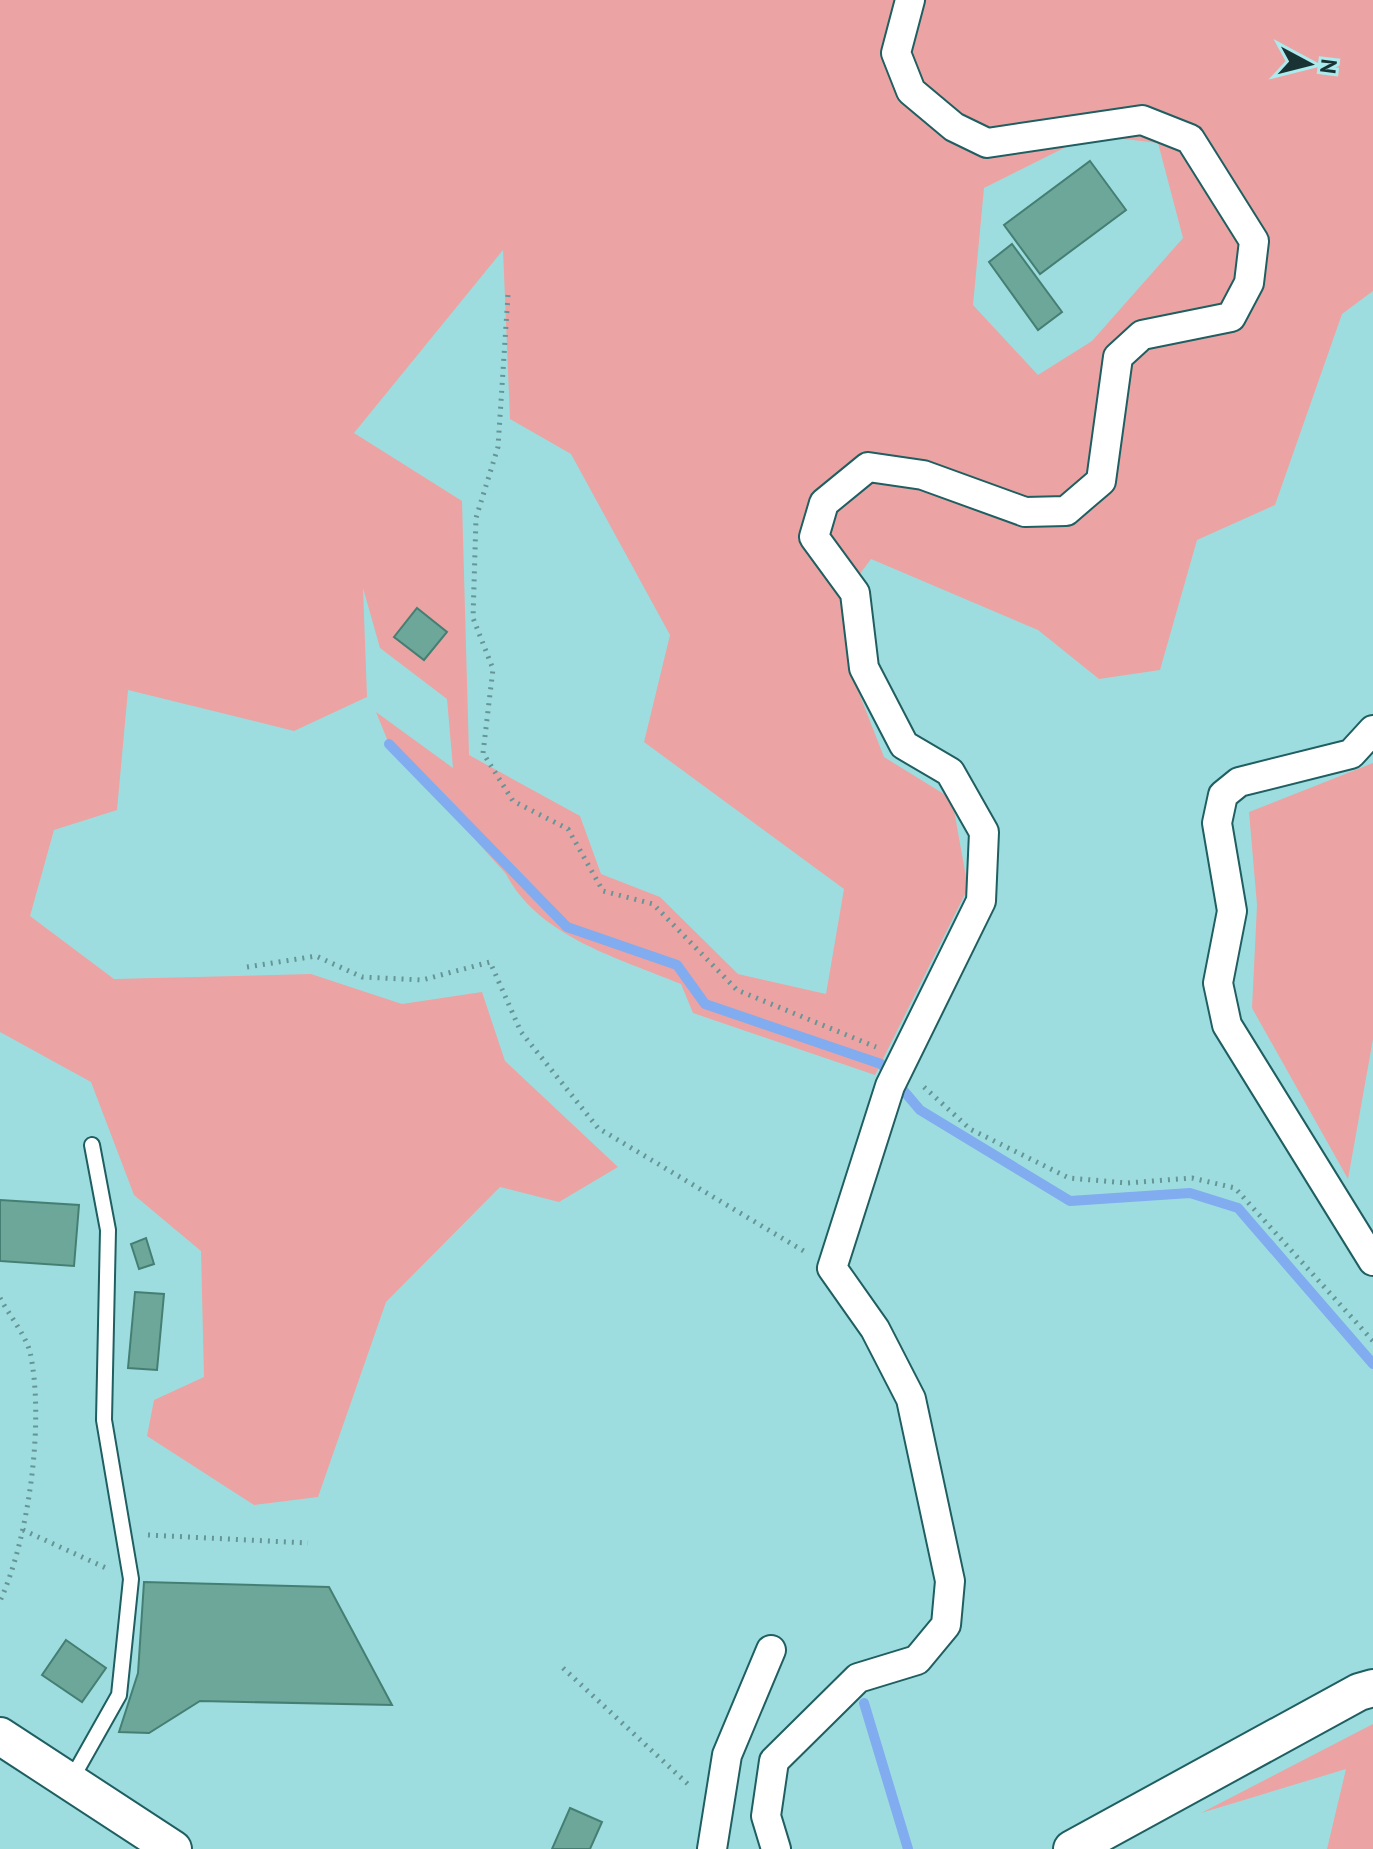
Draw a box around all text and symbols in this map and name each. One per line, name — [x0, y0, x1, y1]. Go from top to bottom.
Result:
north arrow — [1269, 24, 1349, 104]
text: N — [1314, 58, 1344, 75]

